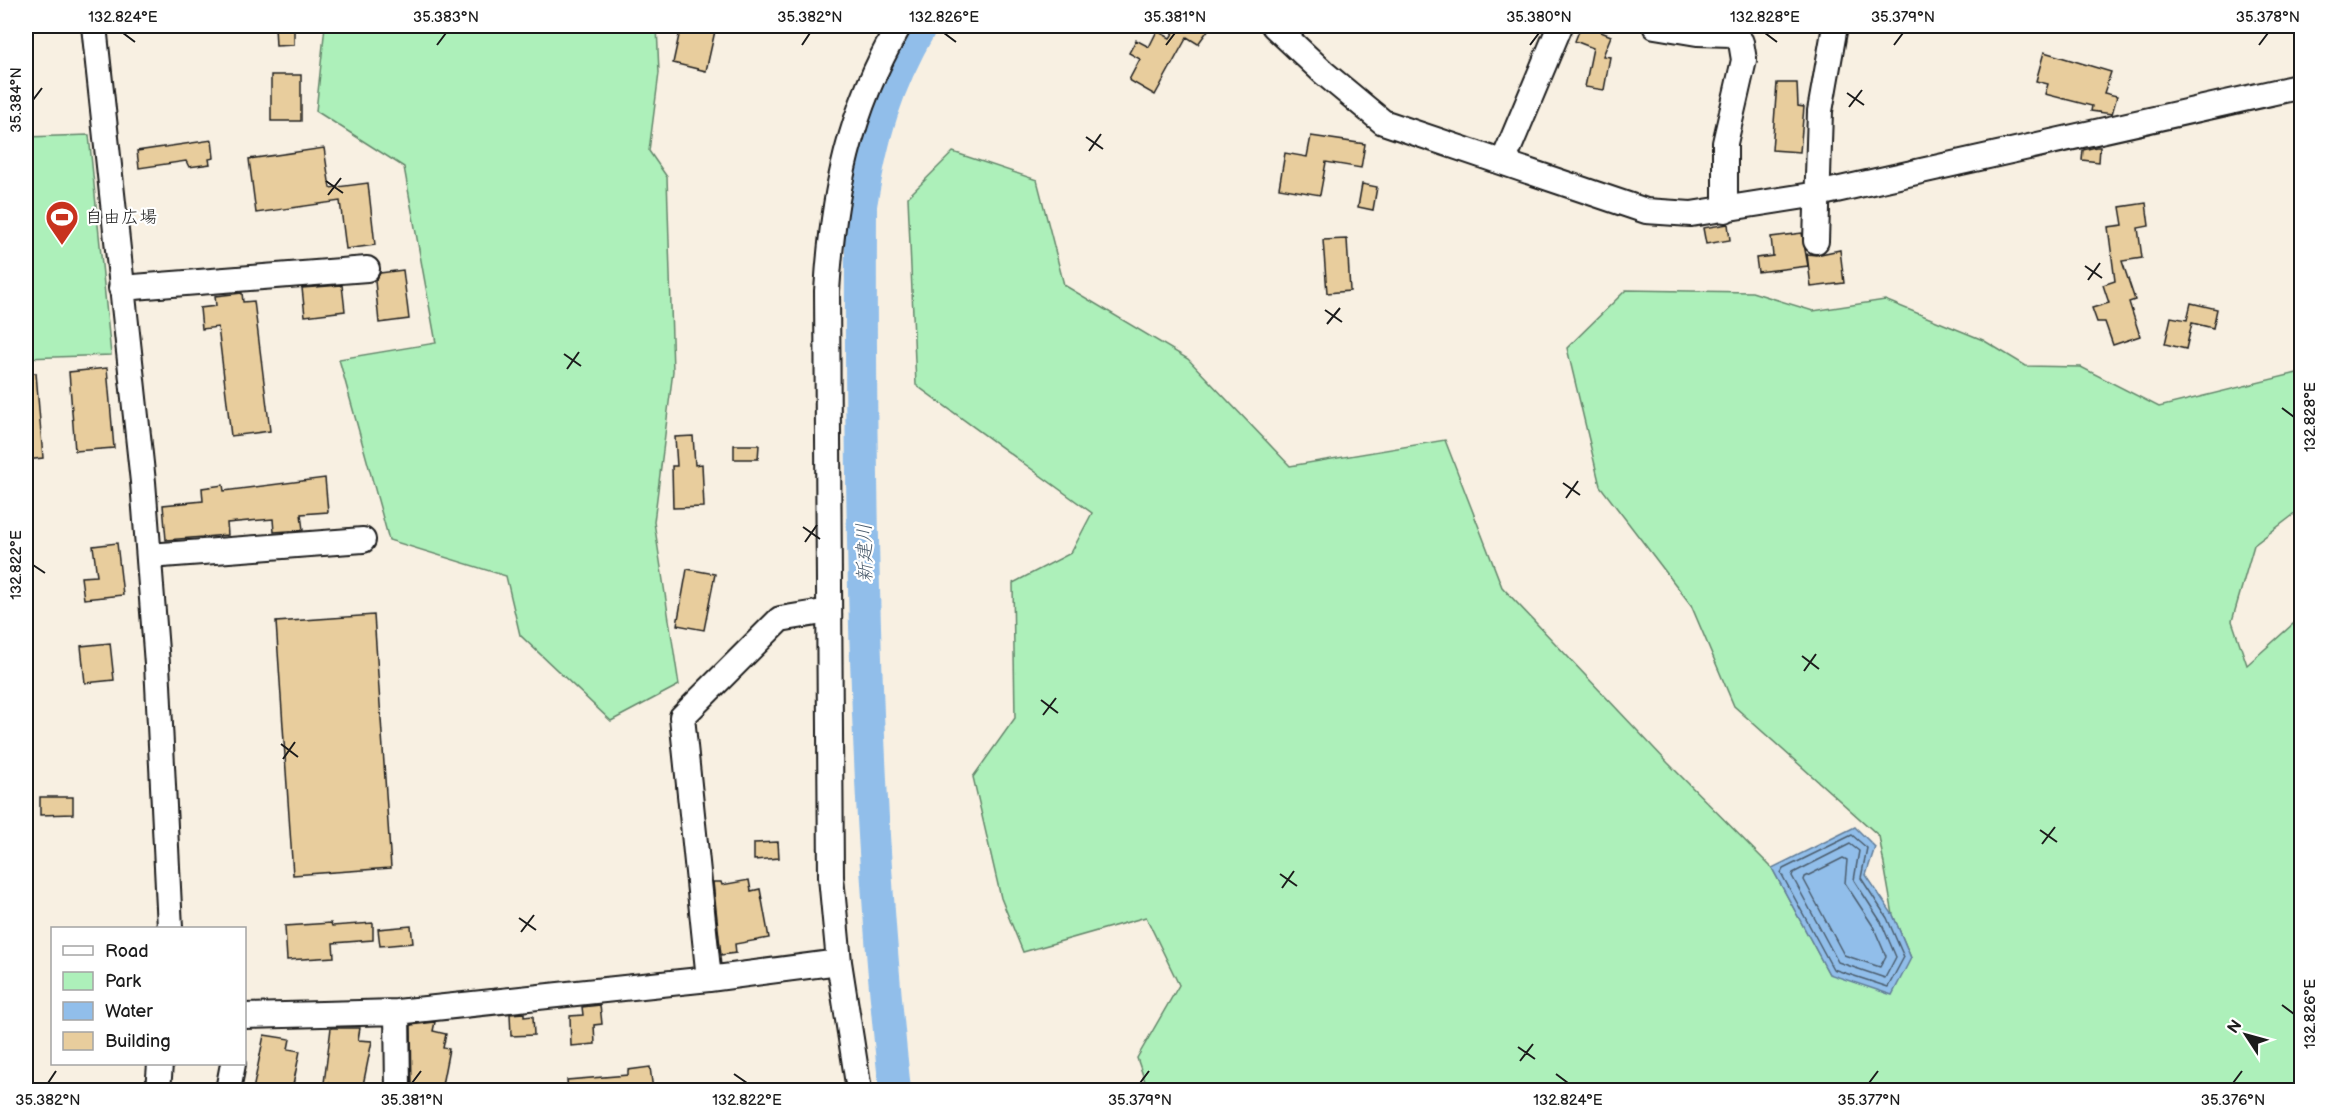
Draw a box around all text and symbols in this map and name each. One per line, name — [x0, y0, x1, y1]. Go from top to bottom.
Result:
text: 132.824°E — [88, 8, 158, 27]
text: 35.383°N — [413, 8, 479, 27]
text: 35.382°N — [777, 8, 843, 27]
text: 132.826°E — [909, 8, 979, 27]
text: 35.381°N — [1144, 8, 1206, 27]
text: 35.380°N — [1506, 8, 1572, 27]
text: 132.828°E — [1730, 8, 1800, 27]
text: 35.379°N — [1871, 8, 1935, 27]
text: 35.378°N — [2236, 8, 2300, 27]
text: 35.384°N — [7, 67, 26, 133]
sports icon: 自由広場 — [44, 199, 80, 246]
place label: 自由広場 — [85, 207, 157, 228]
text: 132.828°E — [2301, 382, 2320, 452]
water label: 新建川 — [852, 523, 878, 583]
text: 132.822°E — [7, 530, 26, 600]
legend — [51, 927, 246, 1065]
text: Road — [105, 941, 149, 962]
text: Park — [105, 971, 141, 992]
text: 132.826°E — [2301, 979, 2320, 1049]
text: Water — [105, 1001, 153, 1022]
north arrow — [2216, 1005, 2276, 1065]
text: N — [2224, 1017, 2246, 1038]
text: Building — [105, 1031, 171, 1052]
text: 35.382°N — [15, 1091, 81, 1110]
text: 35.381°N — [381, 1091, 443, 1110]
text: 132.822°E — [712, 1091, 782, 1110]
text: 35.379°N — [1108, 1091, 1172, 1110]
text: 132.824°E — [1533, 1091, 1603, 1110]
text: 35.377°N — [1838, 1091, 1900, 1110]
text: 35.376°N — [2201, 1091, 2265, 1110]

